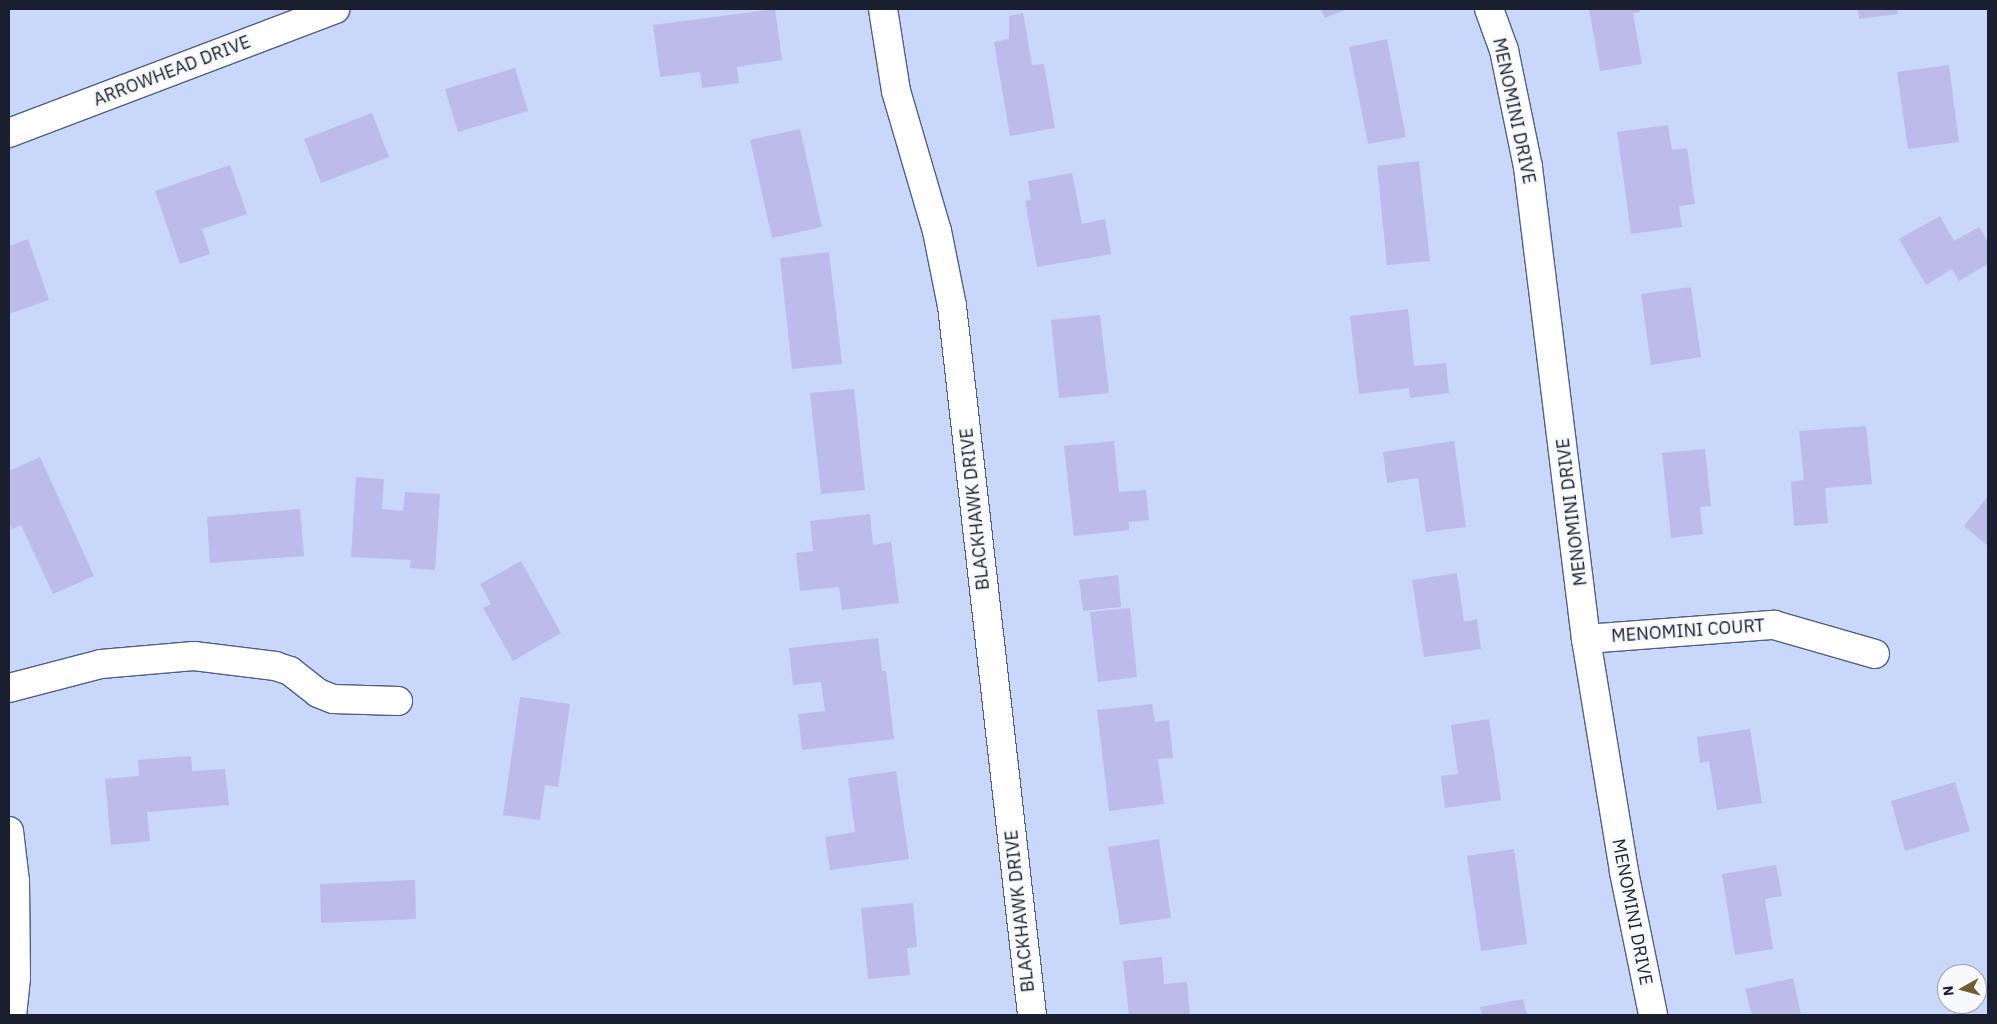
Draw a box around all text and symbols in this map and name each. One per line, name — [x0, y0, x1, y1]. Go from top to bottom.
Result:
street label: ARROWHEAD DRIVE — [90, 31, 254, 111]
street label: MENOMINI DRIVE — [1488, 36, 1540, 186]
street label: BLACKHAWK DRIVE — [956, 427, 994, 591]
street label: MENOMINI DRIVE — [1552, 437, 1592, 587]
street label: MENOMINI COURT — [1611, 615, 1765, 647]
street label: BLACKHAWK DRIVE — [1001, 829, 1039, 993]
street label: MENOMINI DRIVE — [1607, 837, 1657, 987]
north arrow — [1937, 964, 1987, 1014]
text: N — [1939, 985, 1958, 997]

